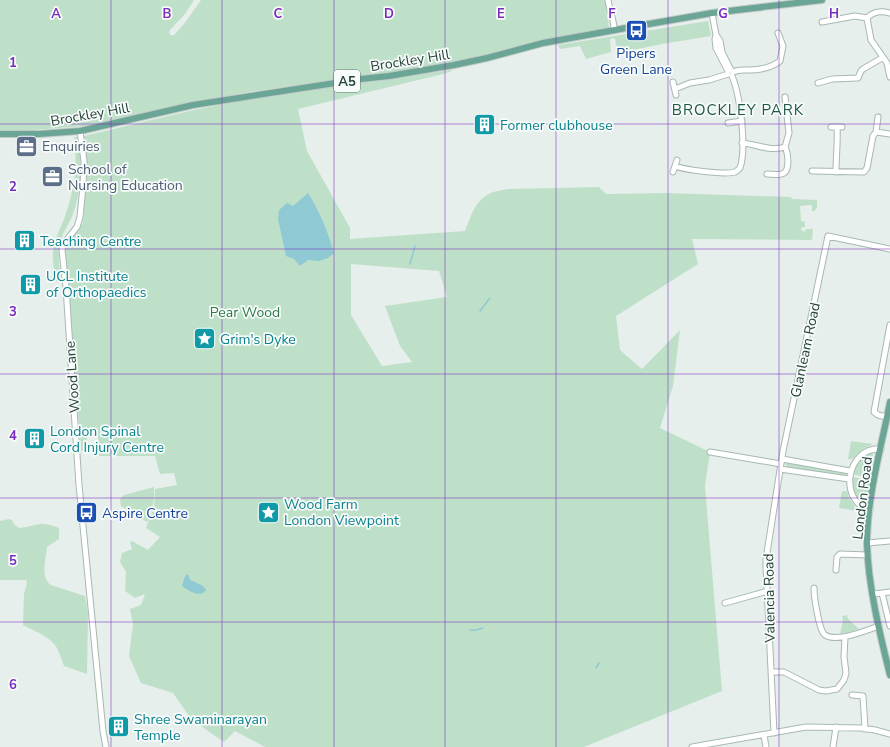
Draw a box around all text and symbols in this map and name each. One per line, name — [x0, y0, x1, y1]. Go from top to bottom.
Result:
text: A — [51, 5, 61, 23]
text: B — [163, 5, 172, 23]
text: C — [274, 5, 283, 23]
text: D — [384, 5, 394, 23]
text: E — [497, 5, 505, 23]
text: F — [608, 5, 616, 23]
text: G — [718, 5, 728, 23]
text: H — [829, 5, 839, 23]
bus stop icon: Pipers Green Lane — [623, 18, 649, 44]
place label: Pipers Green Lane — [600, 44, 672, 79]
street label: Brockley Hill — [369, 45, 452, 76]
text: 1 — [9, 54, 17, 72]
road number: A5 — [334, 70, 360, 92]
street label: Brockley Hill — [49, 98, 132, 131]
district label: BROCKLEY PARK — [672, 100, 804, 120]
building icon: Former clubhouse — [471, 112, 497, 138]
place label: Former clubhouse — [500, 116, 613, 135]
office icon: Enquiries — [14, 133, 40, 159]
place label: Enquiries — [42, 137, 100, 156]
place label: School of Nursing Education — [68, 160, 183, 195]
office icon: School of Nursing Education — [39, 164, 65, 190]
text: 2 — [9, 178, 17, 196]
building icon: Teaching Centre — [12, 228, 38, 254]
place label: Teaching Centre — [40, 232, 141, 251]
place label: UCL Institute of Orthopaedics — [46, 267, 147, 302]
building icon: UCL Institute of Orthopaedics — [18, 271, 44, 297]
street label: Glanleam Road — [786, 301, 825, 399]
text: 3 — [9, 303, 17, 321]
park label: Pear Wood — [210, 303, 280, 322]
place icon: Grim's Dyke — [192, 326, 218, 352]
place label: Grim's Dyke — [220, 330, 296, 349]
street label: Wood Lane — [60, 340, 84, 414]
place label: London Spinal Cord Injury Centre — [50, 422, 164, 457]
building icon: London Spinal Cord Injury Centre — [22, 426, 48, 452]
text: 4 — [9, 427, 17, 445]
street label: London Road — [848, 456, 877, 541]
place label: Wood Farm London Viewpoint — [284, 495, 399, 530]
place icon: Wood Farm London Viewpoint — [256, 499, 282, 525]
bus stop icon: Aspire Centre — [73, 500, 99, 526]
place label: Aspire Centre — [102, 504, 188, 523]
text: 5 — [9, 552, 17, 570]
street label: Valencia Road — [759, 553, 780, 644]
text: 6 — [9, 676, 17, 694]
place label: Shree Swaminarayan Temple — [134, 710, 267, 745]
building icon: Shree Swaminarayan Temple — [106, 714, 132, 740]

